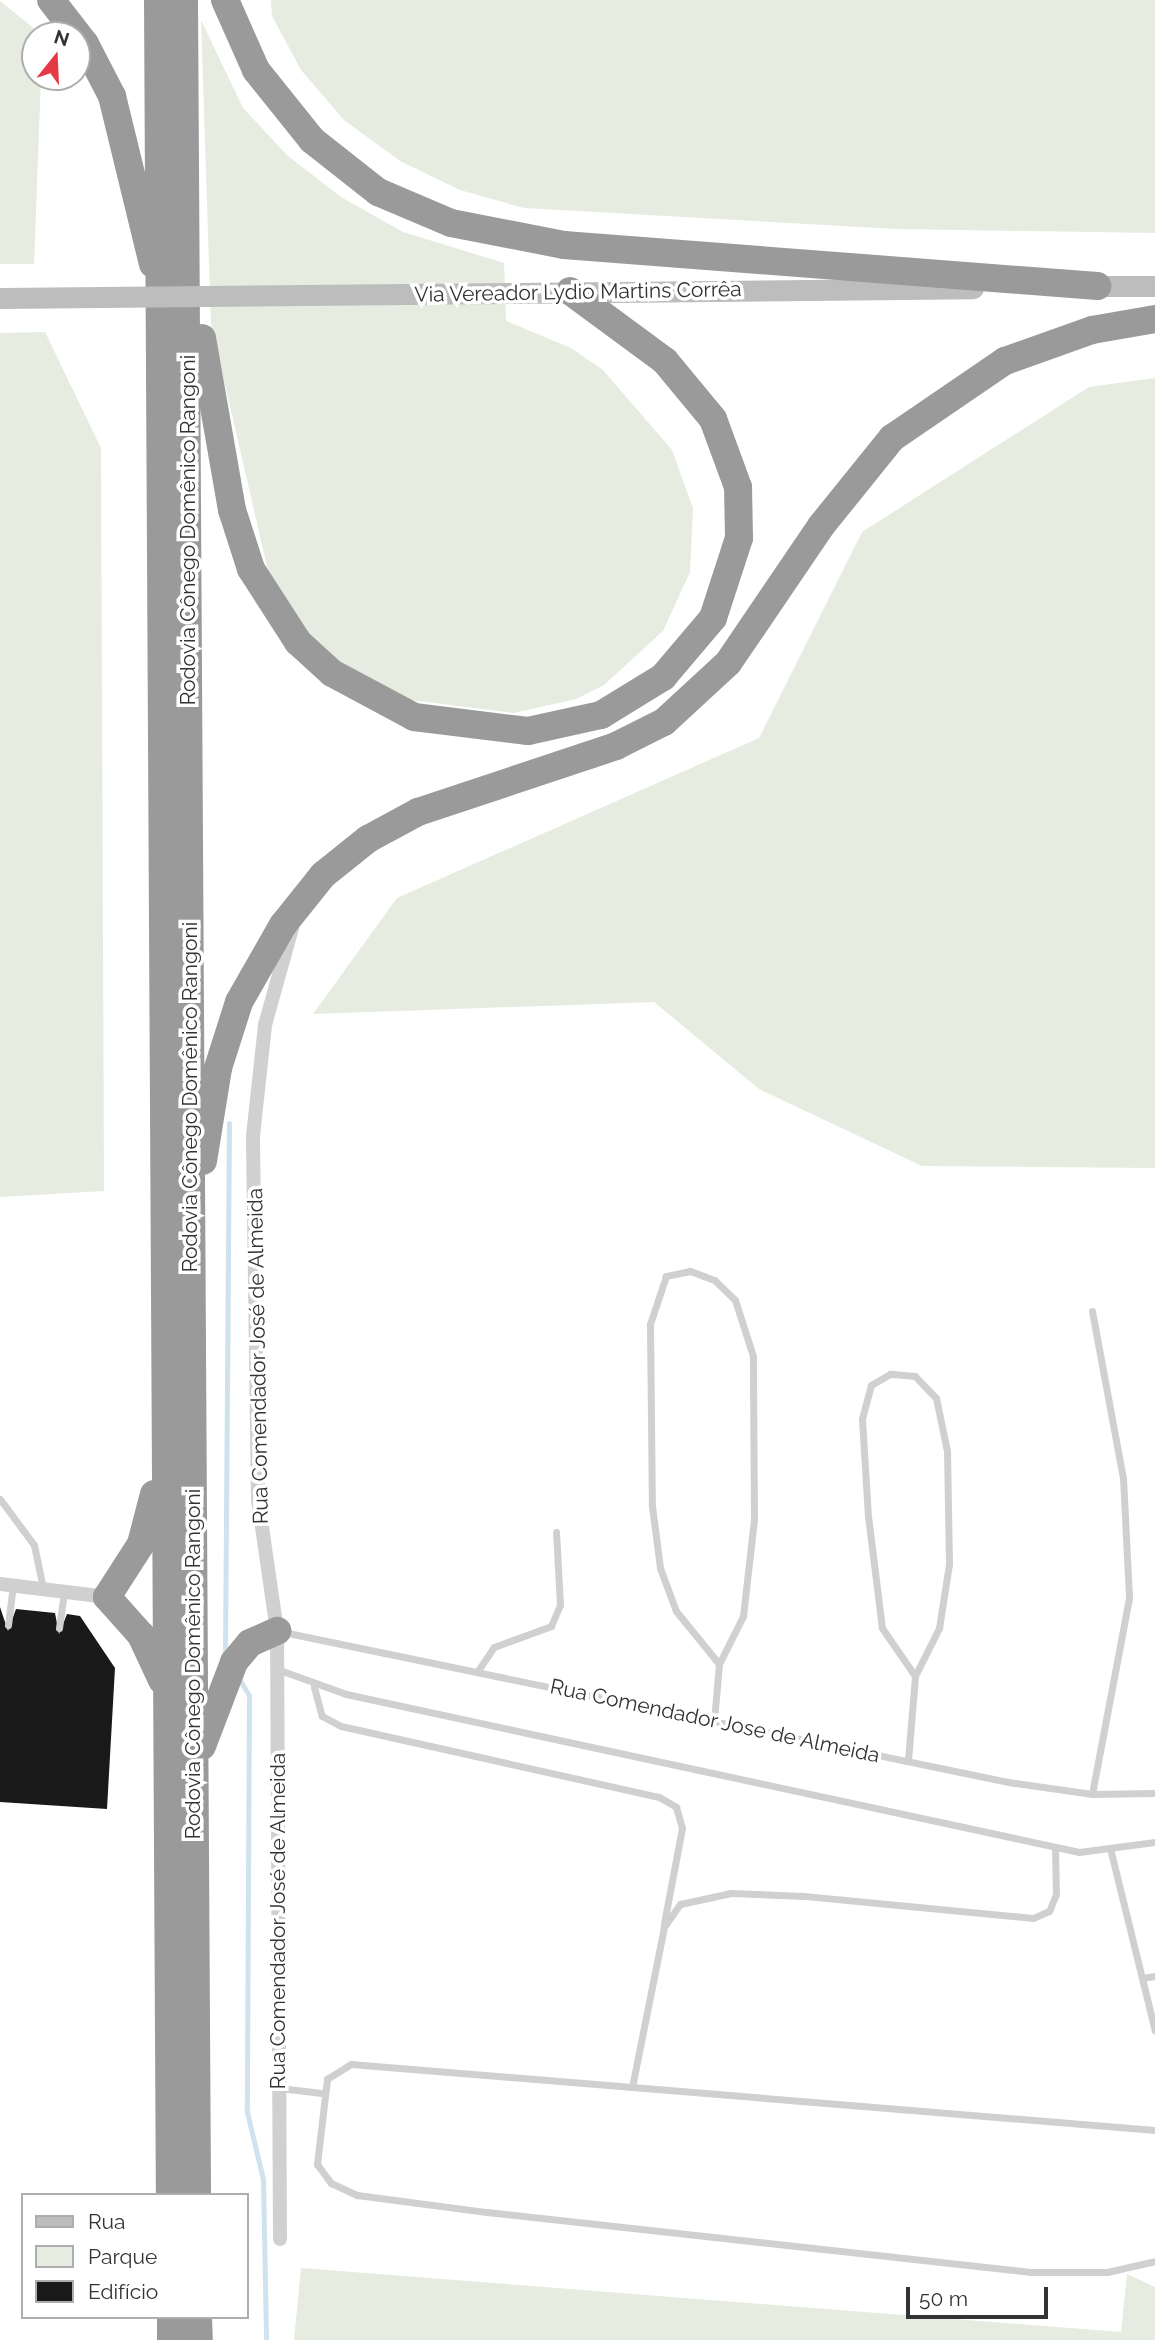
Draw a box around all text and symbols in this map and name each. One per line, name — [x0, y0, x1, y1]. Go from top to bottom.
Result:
north arrow — [21, 21, 91, 91]
text: N — [52, 25, 72, 51]
street label: Via Vereador Lydio Martins Corrêa — [414, 277, 742, 307]
street label: Rodovia Cônego Domênico Rangoni — [175, 355, 201, 705]
street label: Rodovia Cônego Domênico Rangoni — [177, 922, 203, 1272]
street label: Rua Comendador José de Almeida — [242, 1187, 274, 1525]
street label: Rodovia Cônego Domênico Rangoni — [180, 1489, 206, 1839]
street label: Rua Comendador Jose de Almeida — [547, 1674, 883, 1768]
street label: Rua Comendador José de Almeida — [265, 1752, 291, 2090]
legend — [21, 2193, 248, 2319]
text: Rua — [88, 2209, 125, 2234]
text: Parque — [88, 2244, 157, 2269]
scale bar — [910, 2274, 1052, 2318]
text: Edifício — [88, 2279, 158, 2304]
text: 50 m — [919, 2286, 968, 2311]

